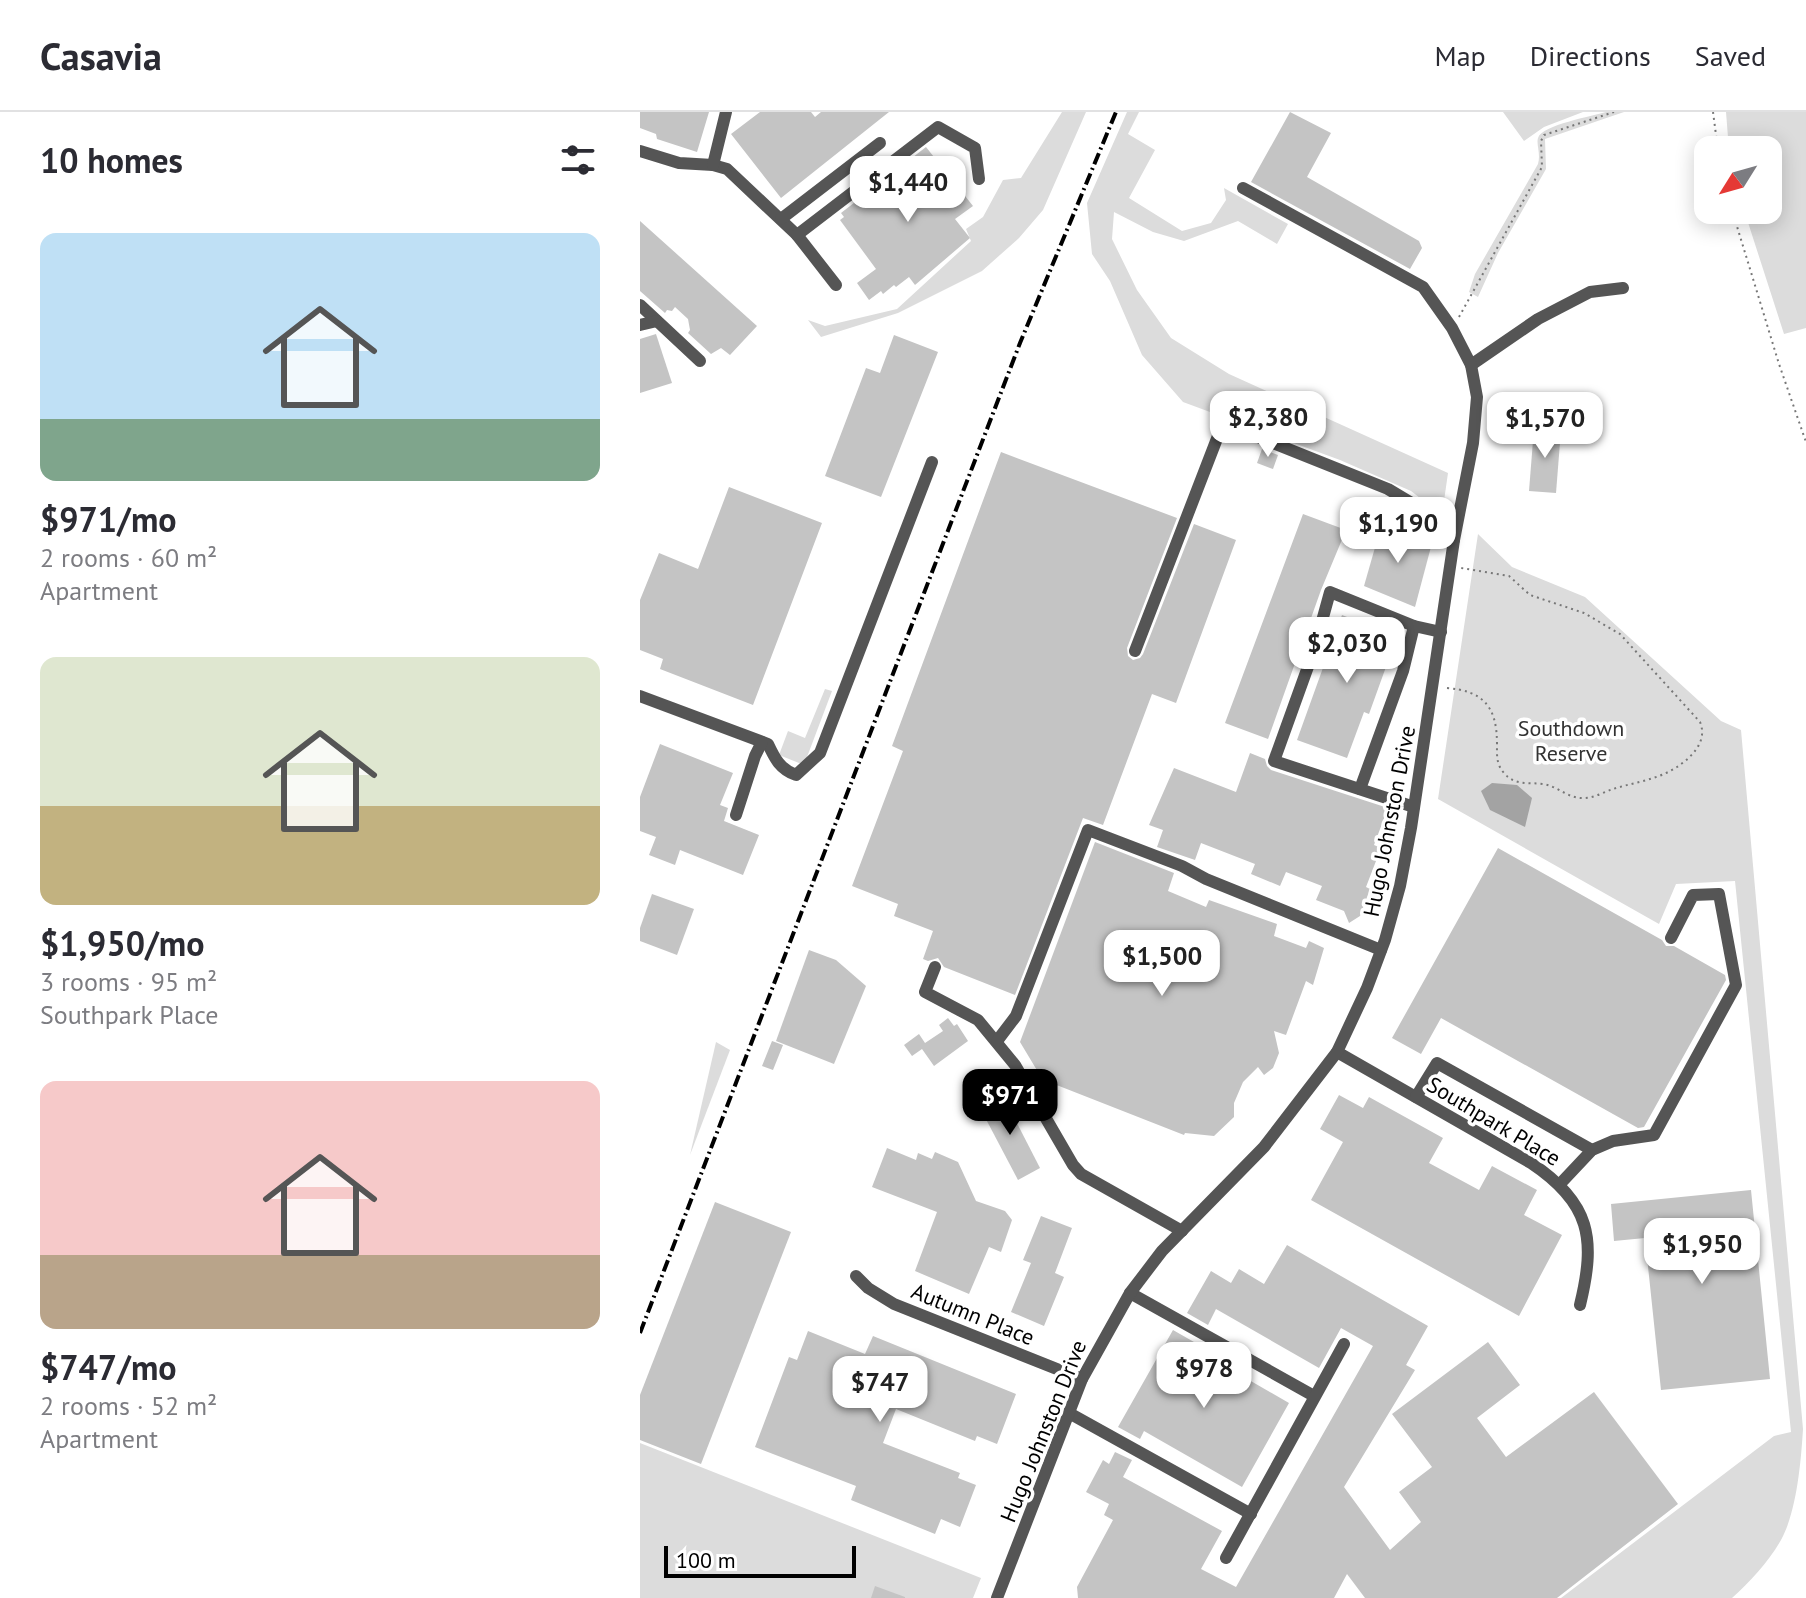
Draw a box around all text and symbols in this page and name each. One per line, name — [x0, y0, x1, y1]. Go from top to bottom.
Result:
text: Casavia — [40, 31, 162, 80]
text: Map — [1435, 37, 1486, 74]
text: Directions — [1530, 37, 1651, 74]
text: Saved — [1695, 37, 1766, 74]
north arrow — [1694, 136, 1782, 224]
map controls — [1694, 136, 1782, 224]
text: 10 homes — [40, 138, 183, 182]
icon: filters — [556, 138, 600, 182]
pin: $1,440 — [843, 156, 973, 224]
text: $1,440 — [868, 165, 948, 198]
icon: home — [248, 285, 392, 429]
pin: $2,380 — [1203, 391, 1333, 459]
pin: $1,570 — [1480, 392, 1610, 460]
text: $2,380 — [1228, 400, 1308, 433]
text: $1,570 — [1505, 401, 1585, 434]
text: $971/mo — [40, 497, 177, 541]
pin: $1,190 — [1333, 497, 1463, 565]
text: $1,190 — [1358, 506, 1438, 539]
text: 2 rooms · 60 m² — [40, 541, 217, 574]
text: Apartment — [40, 574, 158, 607]
pin: $2,030 — [1282, 617, 1412, 685]
text: $2,030 — [1307, 626, 1387, 659]
icon: home — [248, 709, 392, 853]
park label: Southdown Reserve — [1518, 714, 1624, 767]
street label: Hugo Johnston Drive — [1357, 723, 1421, 919]
text: $1,950/mo — [40, 921, 204, 965]
pin: $1,500 — [1097, 930, 1227, 998]
text: $1,500 — [1122, 939, 1202, 972]
text: 3 rooms · 95 m² — [40, 965, 217, 998]
text: Southpark Place — [40, 998, 219, 1031]
pin: $971 — [963, 1069, 1057, 1137]
street label: Southpark Place — [1422, 1070, 1566, 1172]
text: $971 — [981, 1078, 1039, 1111]
icon: home — [248, 1133, 392, 1277]
pin: $1,950 — [1637, 1218, 1767, 1286]
text: $1,950 — [1662, 1227, 1742, 1260]
street label: Autumn Place — [907, 1277, 1039, 1351]
street label: Hugo Johnston Drive — [994, 1336, 1092, 1526]
pin: $978 — [1157, 1342, 1251, 1410]
text: $747/mo — [40, 1345, 177, 1389]
text: $978 — [1175, 1351, 1233, 1384]
pin: $747 — [833, 1356, 927, 1424]
text: $747 — [851, 1365, 909, 1398]
text: 2 rooms · 52 m² — [40, 1389, 217, 1422]
text: Apartment — [40, 1422, 158, 1455]
scale bar — [664, 1542, 856, 1578]
text: 100 m — [676, 1546, 736, 1574]

